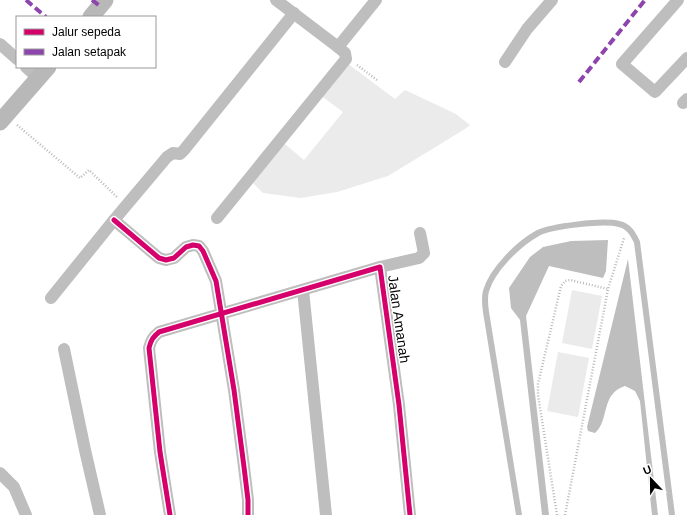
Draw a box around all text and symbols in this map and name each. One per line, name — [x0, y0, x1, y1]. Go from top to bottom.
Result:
legend — [16, 16, 156, 68]
text: Jalur sepeda — [52, 25, 121, 39]
text: Jalan setapak — [52, 45, 127, 59]
street label: Jalan Amanah — [385, 274, 413, 364]
north arrow — [631, 459, 671, 499]
text: U — [641, 463, 653, 477]

